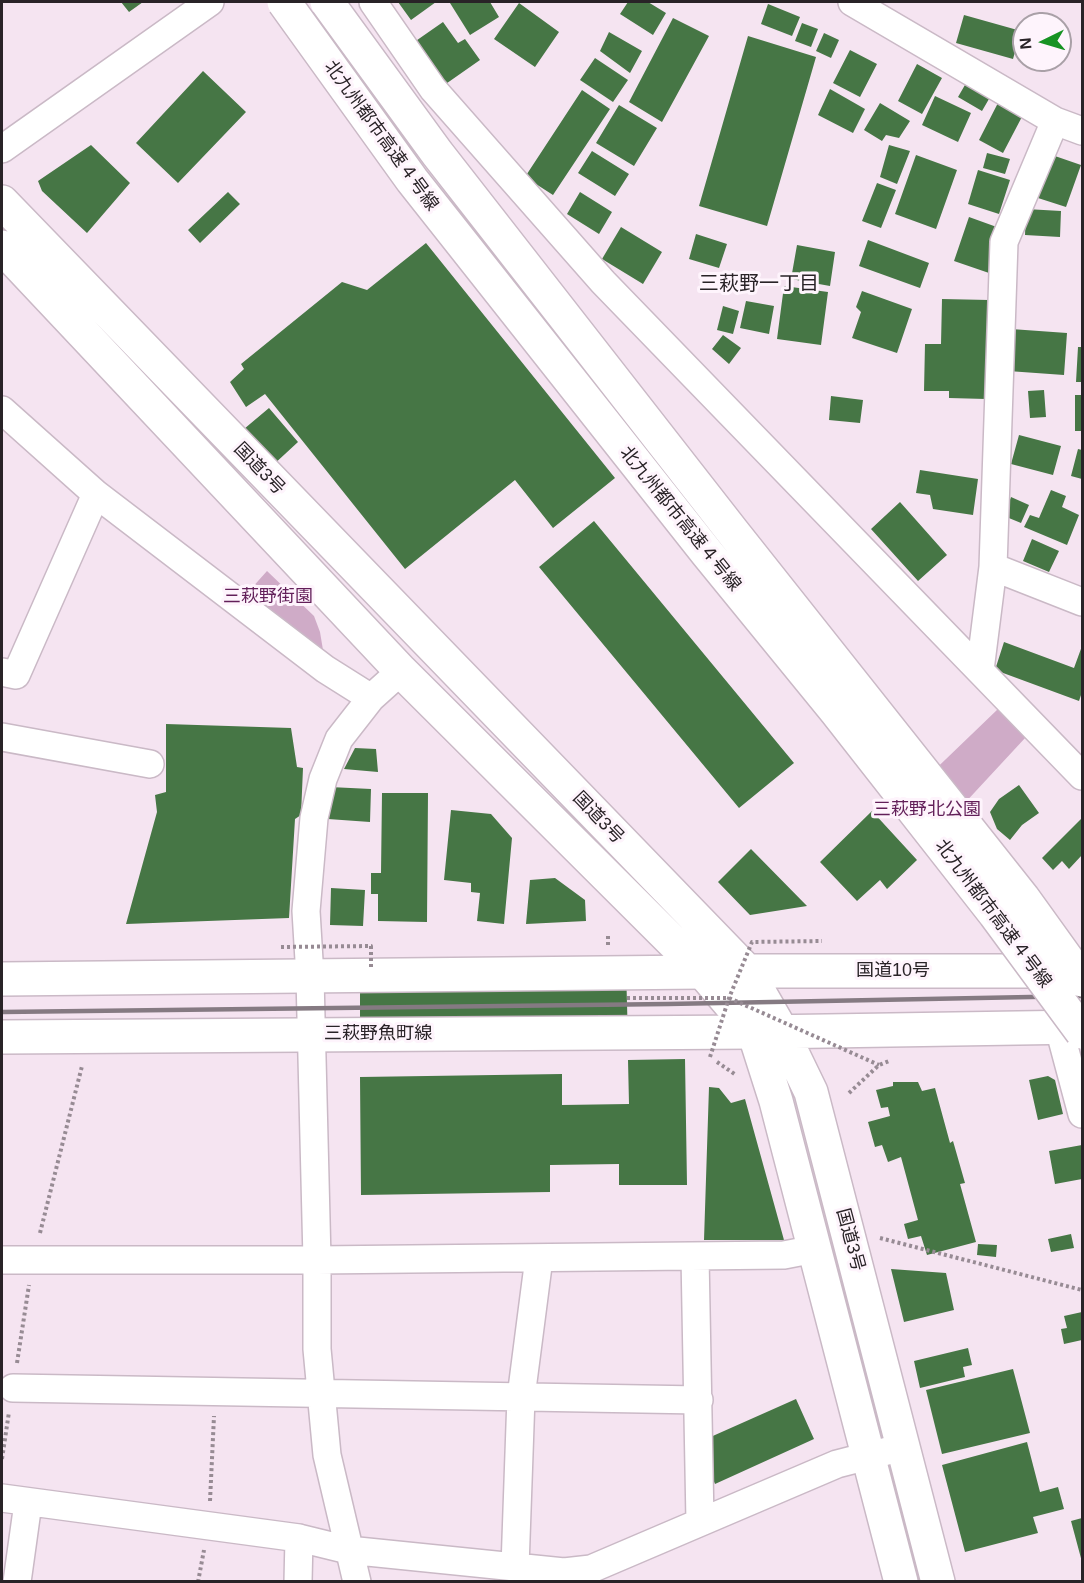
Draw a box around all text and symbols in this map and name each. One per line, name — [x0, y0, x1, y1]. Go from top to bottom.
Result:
north arrow — [1012, 12, 1072, 72]
text: N — [1017, 37, 1035, 50]
street label: 北九州都市高速４号線 — [319, 57, 443, 215]
district label: 三萩野一丁目 — [699, 272, 819, 296]
street label: 国道3号 — [229, 438, 289, 500]
street label: 北九州都市高速４号線 — [615, 442, 745, 596]
park label: 三萩野街園 — [223, 586, 313, 608]
street label: 国道3号 — [568, 787, 628, 849]
park label: 三萩野北公園 — [873, 799, 981, 821]
street label: 北九州都市高速４号線 — [930, 836, 1056, 992]
street label: 国道10号 — [856, 960, 930, 982]
street label: 三萩野魚町線 — [324, 1023, 432, 1045]
street label: 国道3号 — [831, 1206, 869, 1274]

